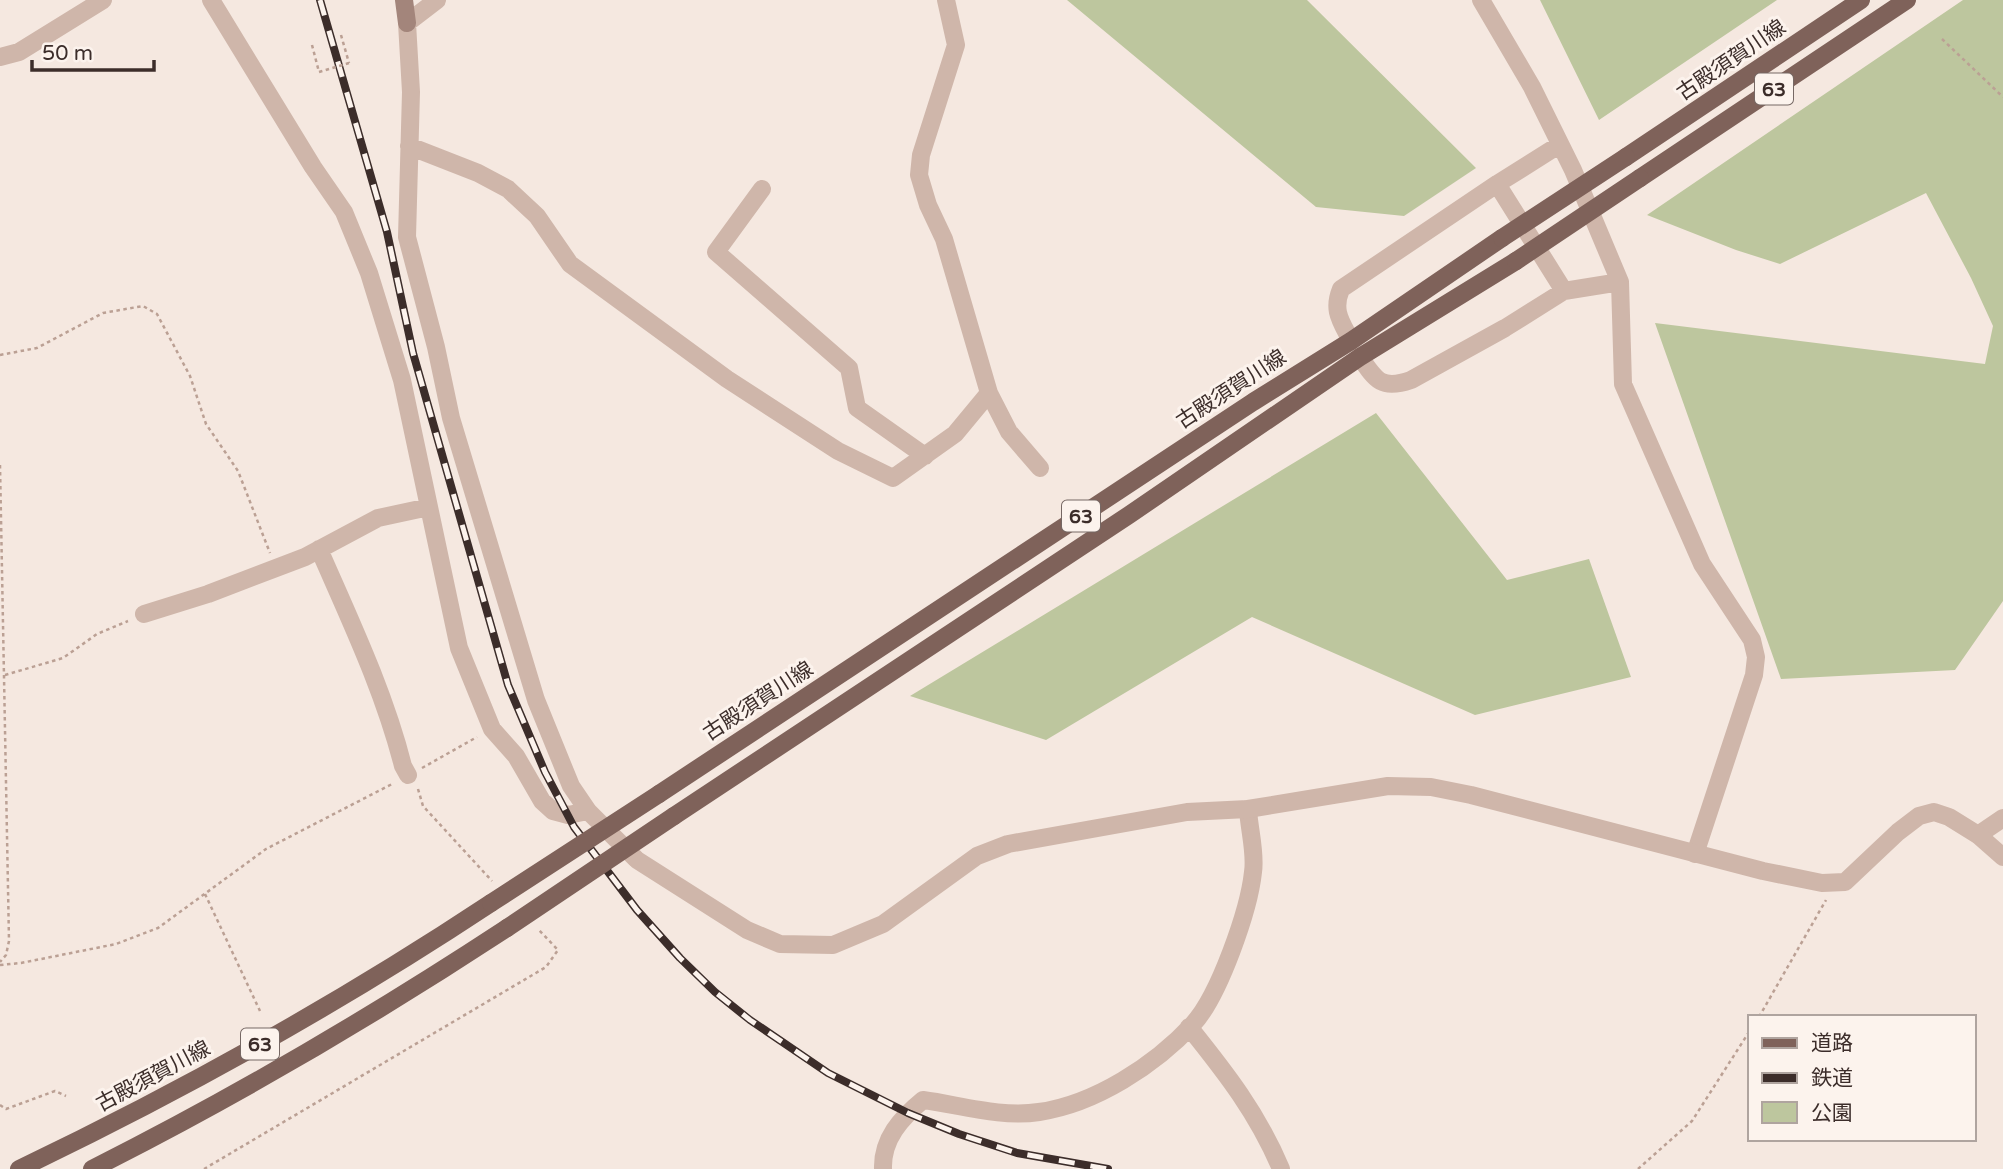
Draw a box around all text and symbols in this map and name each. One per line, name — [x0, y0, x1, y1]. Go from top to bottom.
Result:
street label: 古殿須賀川線 — [1672, 15, 1790, 106]
scale bar — [32, 28, 154, 72]
text: 50 m — [42, 41, 93, 66]
road number: 63 — [1755, 74, 1793, 104]
street label: 古殿須賀川線 — [1172, 345, 1291, 434]
road number: 63 — [1062, 500, 1100, 531]
street label: 古殿須賀川線 — [699, 657, 818, 746]
legend — [1748, 1015, 1975, 1141]
road number: 63 — [241, 1028, 279, 1060]
text: 道路 — [1811, 1031, 1853, 1056]
street label: 古殿須賀川線 — [92, 1036, 215, 1117]
text: 鉄道 — [1811, 1066, 1853, 1091]
text: 公園 — [1811, 1101, 1853, 1126]

